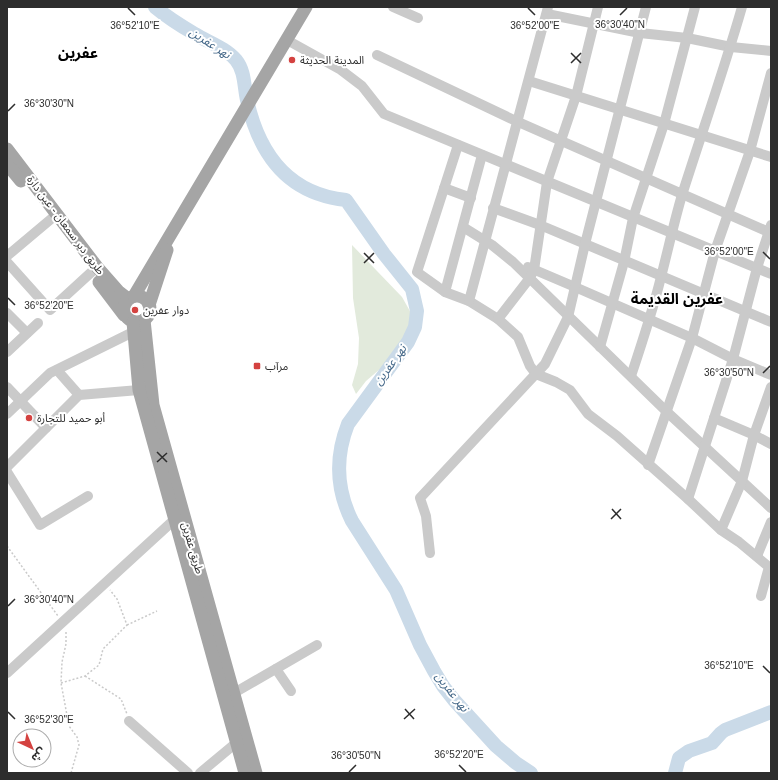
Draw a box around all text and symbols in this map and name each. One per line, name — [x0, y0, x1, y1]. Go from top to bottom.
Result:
text: 36°30'40"N — [595, 19, 645, 30]
text: 36°52'10"E — [110, 20, 160, 31]
text: 36°52'00"E — [510, 20, 560, 31]
water label: نهر عفرين — [187, 25, 234, 62]
district label: عفرين — [58, 44, 98, 62]
place label: المدينة الحديثة — [300, 54, 364, 67]
marker: المدينة الحديثة — [287, 55, 297, 65]
text: 36°30'30"N — [24, 98, 74, 109]
street label: طريق دير سمعان - عين دارة — [24, 173, 107, 277]
text: 36°52'00"E — [704, 246, 754, 257]
district label: عفرين القديمة — [631, 290, 723, 308]
text: 36°52'20"E — [24, 300, 74, 311]
place label: دوار عفرين — [143, 304, 189, 317]
marker: دوار عفرين — [130, 305, 140, 315]
water label: نهر عفرين — [371, 341, 410, 388]
place label: مرآب — [265, 360, 289, 373]
marker: مرآب — [252, 361, 262, 371]
text: 36°30'50"N — [704, 367, 754, 378]
place label: أبو حميد للتجارة — [37, 412, 105, 425]
marker: أبو حميد للتجارة — [24, 413, 34, 423]
street label: طريق عفرين — [179, 521, 206, 575]
text: 36°30'40"N — [24, 594, 74, 605]
text: 36°52'10"E — [704, 660, 754, 671]
water label: نهر عفرين — [432, 670, 473, 716]
text: 36°52'30"E — [24, 714, 74, 725]
north arrow — [12, 728, 52, 768]
text: ش — [29, 745, 49, 765]
text: 36°52'20"E — [434, 749, 484, 760]
text: 36°30'50"N — [331, 750, 381, 761]

